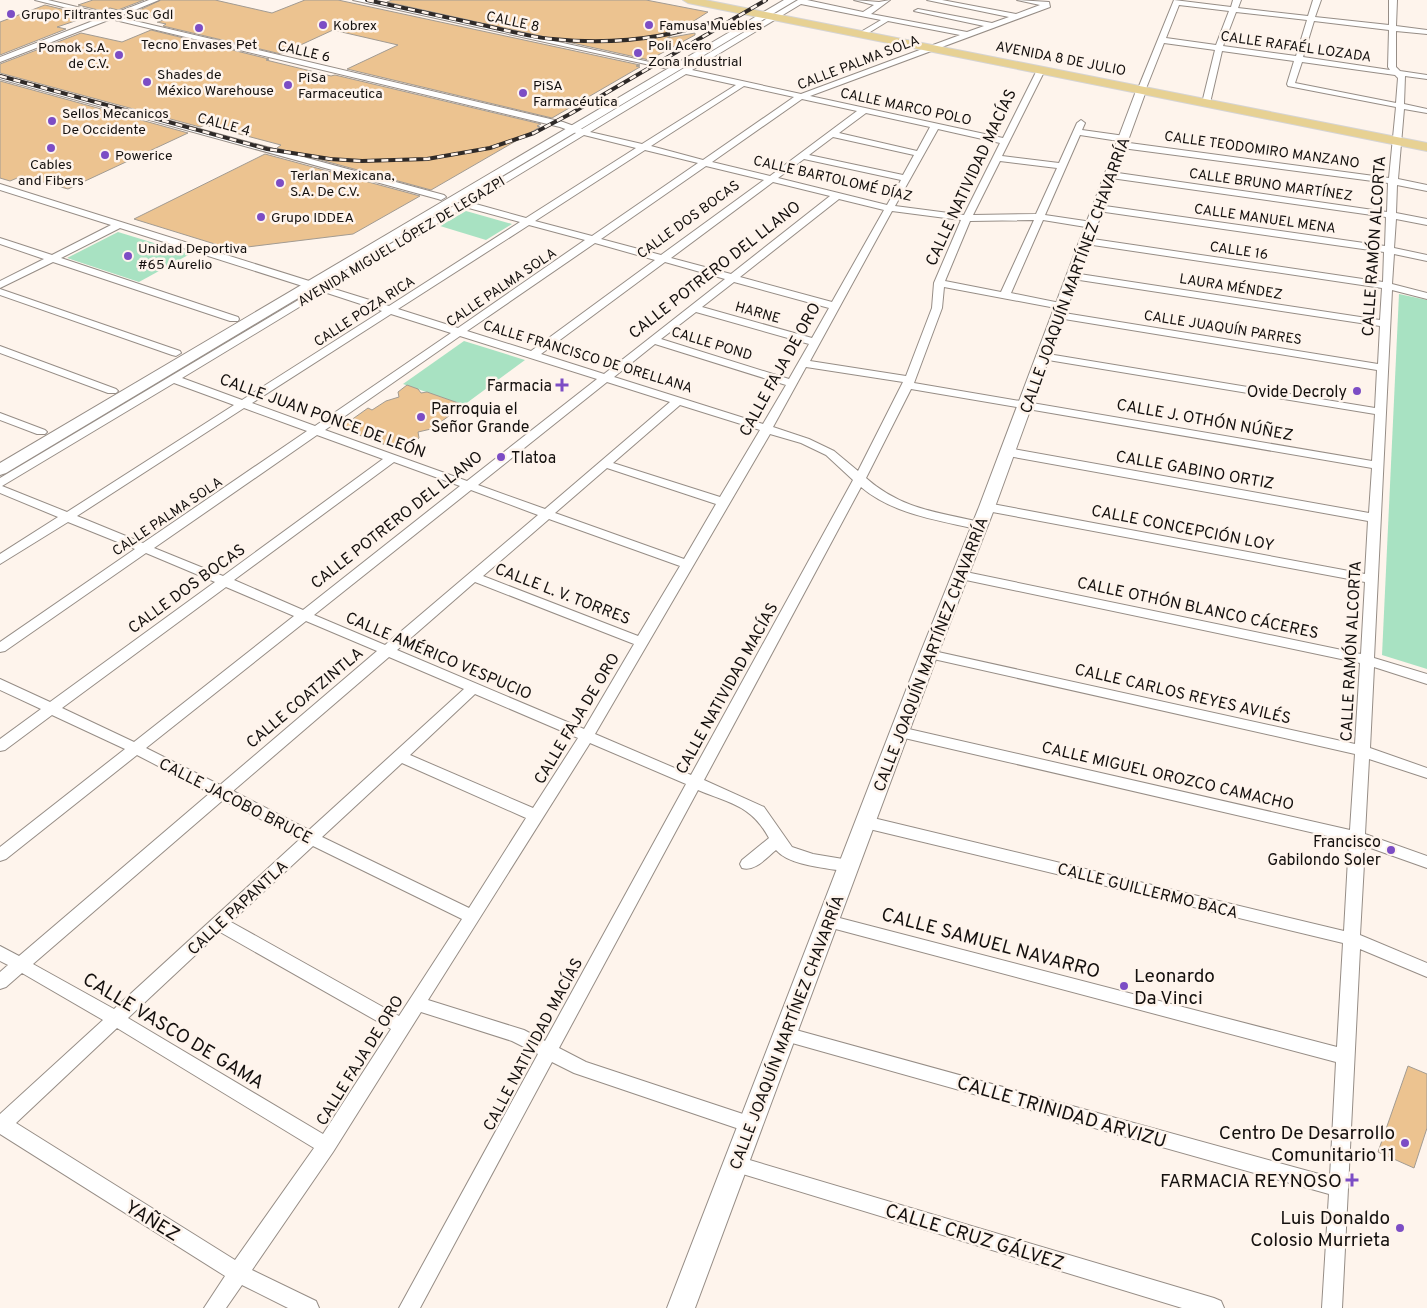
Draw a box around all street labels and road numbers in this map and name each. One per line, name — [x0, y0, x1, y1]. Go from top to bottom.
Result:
street label: CALLE 8 — [485, 9, 541, 36]
street label: CALLE RAFAÉL LOZADA — [1219, 27, 1373, 67]
street label: CALLE PALMA SOLA — [795, 32, 922, 94]
street label: CALLE 6 — [276, 38, 332, 67]
street label: AVENIDA 8 DE JULIO — [994, 38, 1127, 80]
street label: CALLE MARCO POLO — [838, 85, 973, 130]
street label: CALLE NATIVIDAD MACÍAS — [920, 85, 1022, 270]
street label: CALLE 4 — [195, 110, 252, 141]
street label: CALLE TEODOMIRO MANZANO — [1163, 128, 1360, 173]
street label: CALLE JOAQUÍN MARTÍNEZ CHAVARRÍA — [1015, 134, 1135, 417]
street label: CALLE BARTOLOMÉ DÍAZ — [751, 152, 914, 206]
street label: CALLE RAMÓN ALCORTA — [1357, 155, 1391, 337]
street label: CALLE BRUNO MARTÍNEZ — [1188, 165, 1354, 205]
street label: AVENIDA MIGUEL LÓPEZ DE LEGAZPI — [294, 173, 509, 311]
street label: CALLE DOS BOCAS — [634, 177, 743, 263]
street label: CALLE POTRERO DEL LLANO — [625, 197, 805, 344]
street label: CALLE MANUEL MENA — [1193, 201, 1337, 238]
street label: CALLE 16 — [1208, 239, 1269, 264]
street label: CALLE PALMA SOLA — [444, 245, 560, 331]
street label: LAURA MÉNDEZ — [1178, 270, 1284, 304]
street label: CALLE POZA RICA — [311, 273, 418, 351]
street label: HARNE — [733, 299, 782, 328]
street label: CALLE FAJA DE ORO — [736, 300, 826, 440]
street label: CALLE JUAQUÍN PARRES — [1143, 307, 1303, 349]
street label: CALLE FRANCISCO DE ORELLANA — [481, 317, 694, 397]
street label: CALLE POND — [669, 324, 754, 365]
street label: CALLE JUAN PONCE DE LEÓN — [216, 368, 429, 464]
street label: CALLE J. OTHÓN NÚÑEZ — [1115, 393, 1295, 446]
street label: CALLE POTRERO DEL LLANO — [307, 447, 487, 594]
street label: CALLE GABINO ORTIZ — [1114, 447, 1275, 495]
street label: CALLE PALMA SOLA — [110, 474, 226, 560]
street label: CALLE CONCEPCIÓN LOY — [1089, 499, 1276, 557]
street label: CALLE JOAQUÍN MARTÍNEZ CHAVARRÍA — [868, 514, 994, 795]
street label: CALLE DOS BOCAS — [125, 540, 250, 639]
street label: CALLE L. V. TORRES — [492, 560, 633, 630]
street label: CALLE RAMÓN ALCORTA — [1335, 560, 1367, 742]
street label: CALLE OTHÓN BLANCO CÁCERES — [1075, 572, 1321, 644]
street label: CALLE NATIVIDAD MACÍAS — [670, 599, 783, 778]
street label: CALLE AMÉRICO VESPUCIO — [342, 607, 535, 705]
street label: CALLE COATZINTLA — [243, 644, 368, 753]
street label: CALLE FAJA DE ORO — [531, 650, 625, 788]
street label: CALLE CARLOS REYES AVILÉS — [1072, 658, 1293, 730]
street label: CALLE MIGUEL OROZCO CAMACHO — [1039, 738, 1296, 816]
street label: CALLE JACOBO BRUCE — [155, 754, 315, 849]
street label: CALLE PAPANTLA — [184, 857, 293, 960]
street label: CALLE GUILLERMO BACA — [1055, 860, 1240, 924]
street label: CALLE JOAQUÍN MARTÍNEZ CHAVARRÍA — [724, 892, 850, 1173]
street label: CALLE SAMUEL NAVARRO — [878, 903, 1103, 985]
street label: CALLE NATIVIDAD MACÍAS — [478, 954, 588, 1135]
street label: CALLE VASCO DE GAMA — [78, 968, 268, 1095]
street label: CALLE FAJA DE ORO — [313, 992, 409, 1130]
street label: CALLE TRINIDAD ARVIZU — [954, 1071, 1169, 1154]
street label: YAÑEZ — [120, 1195, 184, 1248]
street label: CALLE CRUZ GÁLVEZ — [882, 1198, 1067, 1277]

